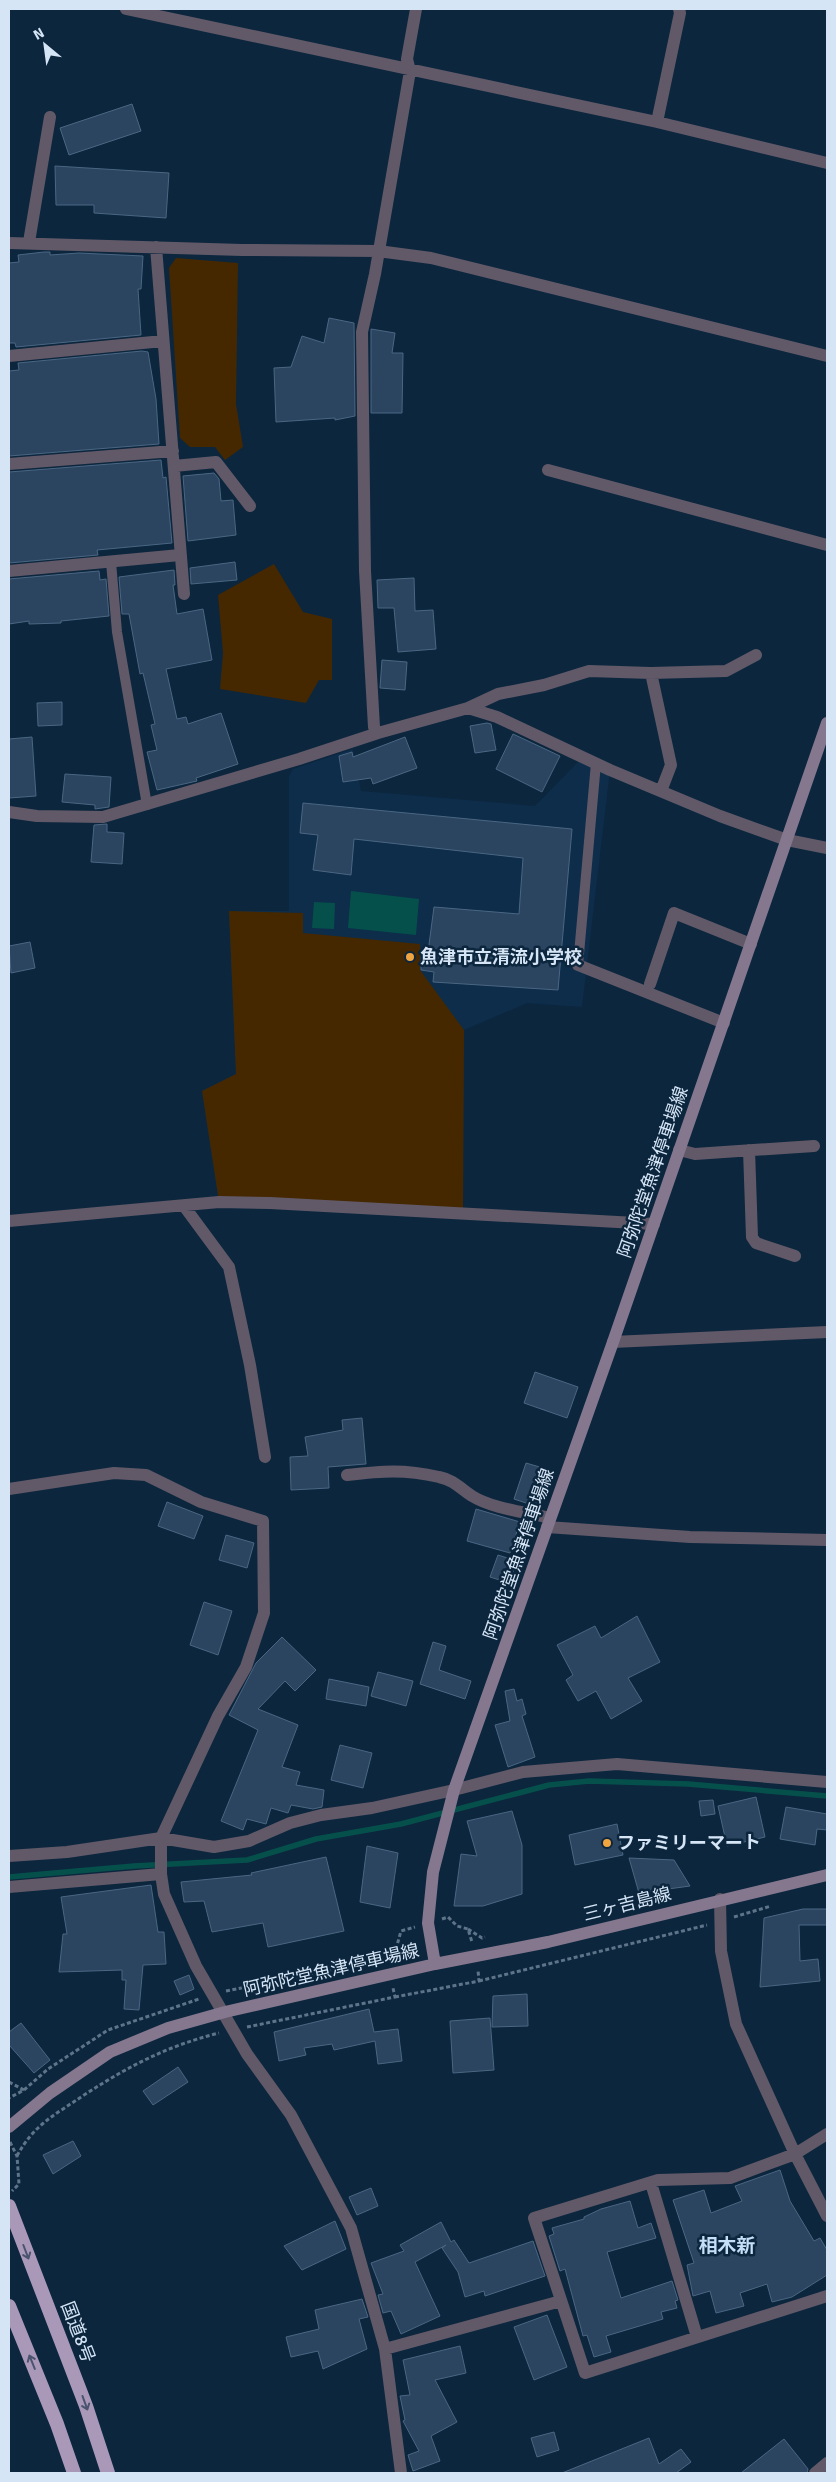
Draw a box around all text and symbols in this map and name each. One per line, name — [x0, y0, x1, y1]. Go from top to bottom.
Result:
north arrow — [20, 20, 70, 70]
text: N — [31, 24, 47, 44]
place label: 魚津市立清流小学校 — [420, 946, 582, 968]
marker: 魚津市立清流小学校 — [404, 951, 416, 963]
street label: 阿弥陀堂魚津停車場線 — [613, 1083, 693, 1261]
street label: 阿弥陀堂魚津停車場線 — [479, 1465, 559, 1643]
place label: ファミリーマート — [617, 1832, 761, 1854]
marker: ファミリーマート — [601, 1837, 613, 1849]
street label: 三ヶ吉島線 — [581, 1882, 673, 1926]
street label: 阿弥陀堂魚津停車場線 — [241, 1939, 421, 2001]
district label: 相木新 — [698, 2234, 756, 2258]
one-way arrow — [22, 2244, 32, 2259]
street label: 国道8号 — [56, 2298, 100, 2366]
one-way arrow — [27, 2355, 36, 2370]
one-way arrow — [81, 2395, 90, 2411]

